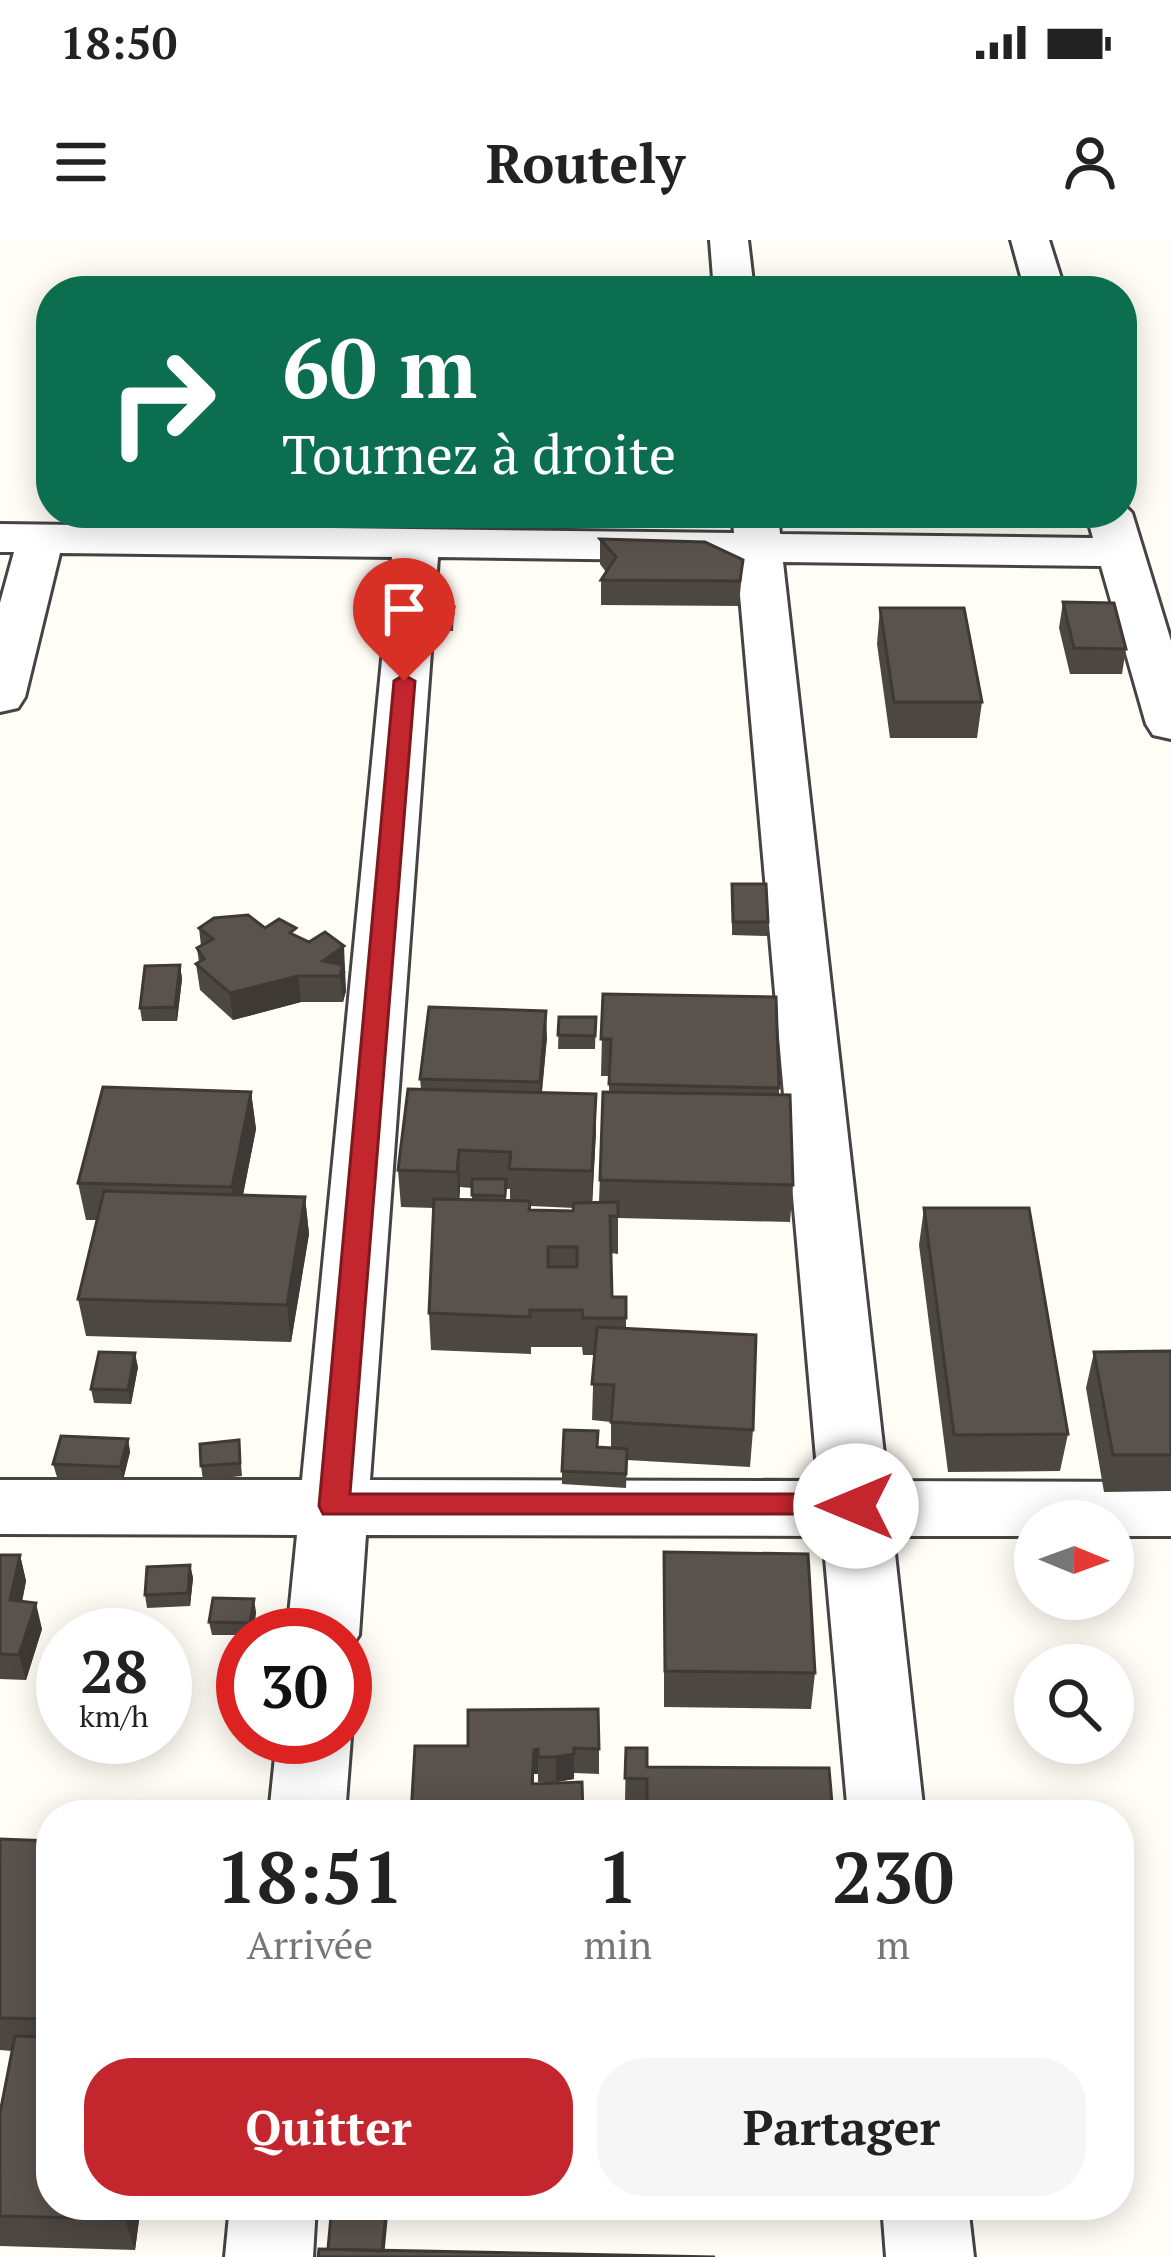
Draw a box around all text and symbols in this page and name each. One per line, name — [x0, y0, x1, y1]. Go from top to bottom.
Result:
text: 18:50 — [60, 12, 177, 72]
text: Routely — [486, 127, 685, 198]
icon: menu — [48, 129, 114, 195]
icon: person — [1057, 129, 1123, 195]
text: 60 m — [282, 311, 477, 422]
icon: right — [84, 324, 240, 480]
text: Tournez à droite — [282, 418, 676, 489]
pin — [353, 558, 455, 681]
icon: arrive — [371, 576, 437, 642]
position arrow — [793, 1443, 919, 1569]
north arrow — [1014, 1500, 1134, 1620]
map controls — [1014, 1500, 1134, 1764]
speed limit sign: 30 — [216, 1608, 372, 1764]
text: 28 — [80, 1631, 148, 1710]
button: search — [1014, 1644, 1134, 1764]
text: km/h — [79, 1696, 149, 1736]
text: 18:51 — [216, 1828, 403, 1924]
text: 1 — [597, 1828, 638, 1924]
text: 230 — [832, 1828, 954, 1924]
text: Arrivée — [246, 1918, 373, 1970]
text: min — [583, 1918, 652, 1970]
text: m — [876, 1918, 910, 1970]
button: Quitter — [84, 2058, 573, 2196]
button: Partager — [597, 2058, 1086, 2196]

